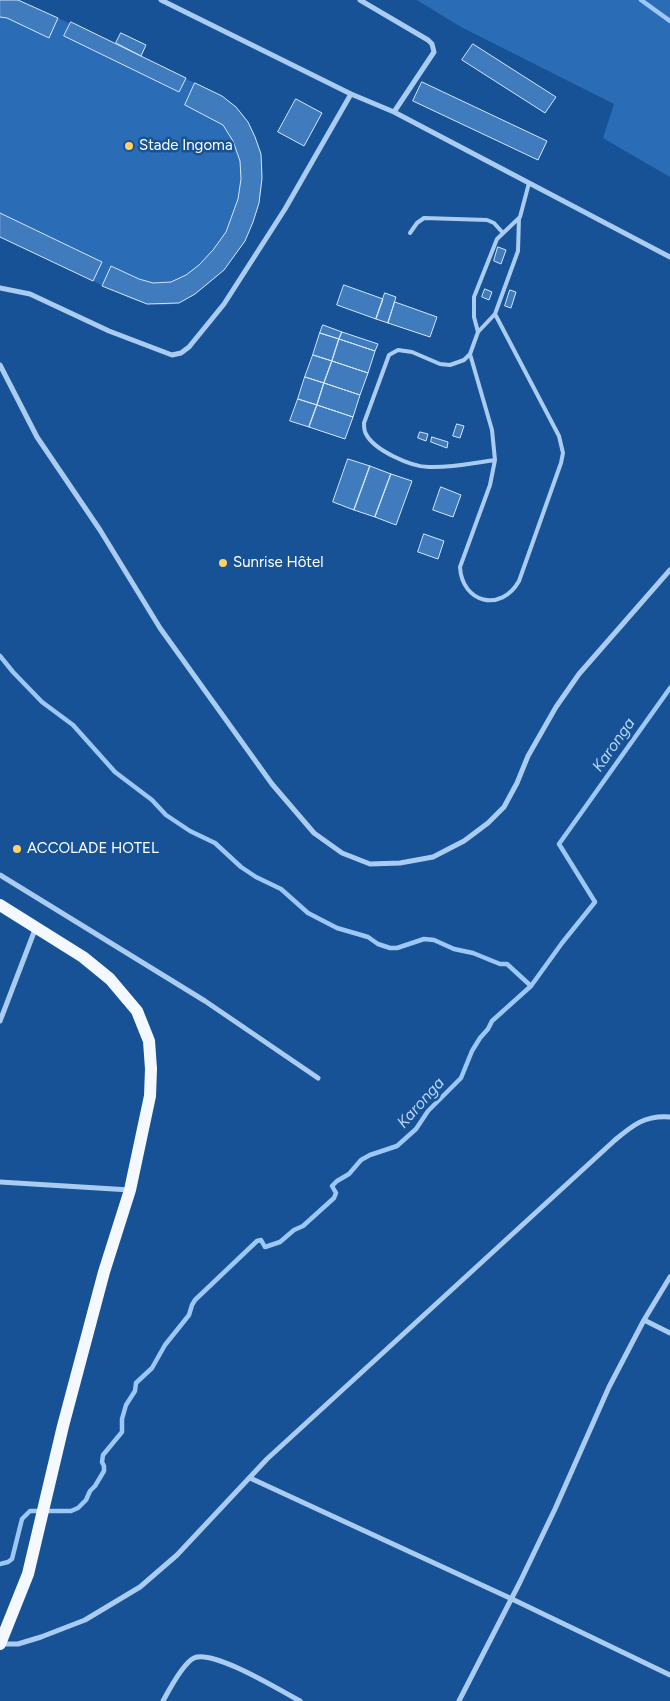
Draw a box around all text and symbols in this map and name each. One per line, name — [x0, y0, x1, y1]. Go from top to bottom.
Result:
place label: Stade Ingoma — [139, 137, 233, 155]
marker: Stade Ingoma — [123, 140, 135, 152]
place label: Sunrise Hôtel — [233, 554, 323, 572]
marker: Sunrise Hôtel — [217, 557, 229, 569]
water label: Karonga — [589, 714, 639, 776]
place label: ACCOLADE HOTEL — [27, 840, 159, 858]
marker: ACCOLADE HOTEL — [11, 843, 23, 855]
water label: Karonga — [393, 1074, 449, 1132]

